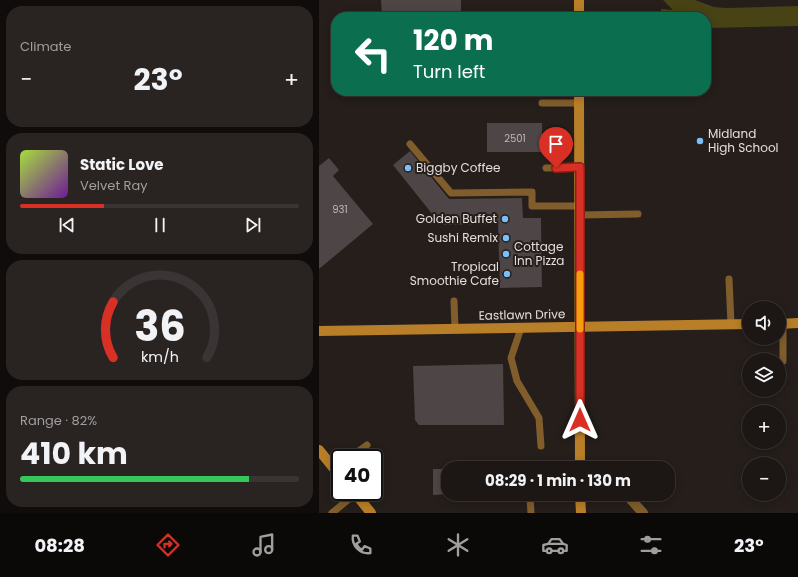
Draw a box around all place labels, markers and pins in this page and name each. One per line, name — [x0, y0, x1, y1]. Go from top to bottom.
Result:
place label: Midland High School — [708, 125, 779, 156]
pin — [539, 127, 573, 168]
marker: Midland High School — [695, 136, 705, 146]
place label: Biggby Coffee — [416, 159, 500, 176]
marker: Biggby Coffee — [403, 163, 413, 173]
place label: Golden Buffet — [416, 210, 497, 227]
marker: Golden Buffet — [500, 214, 510, 224]
place label: Sushi Remix — [427, 229, 498, 246]
marker: Sushi Remix — [501, 233, 511, 243]
place label: Cottage Inn Pizza — [514, 238, 564, 269]
marker: Cottage Inn Pizza — [501, 249, 511, 259]
place label: Tropical Smoothie Cafe — [410, 258, 499, 289]
marker: Tropical Smoothie Cafe — [502, 269, 512, 279]

